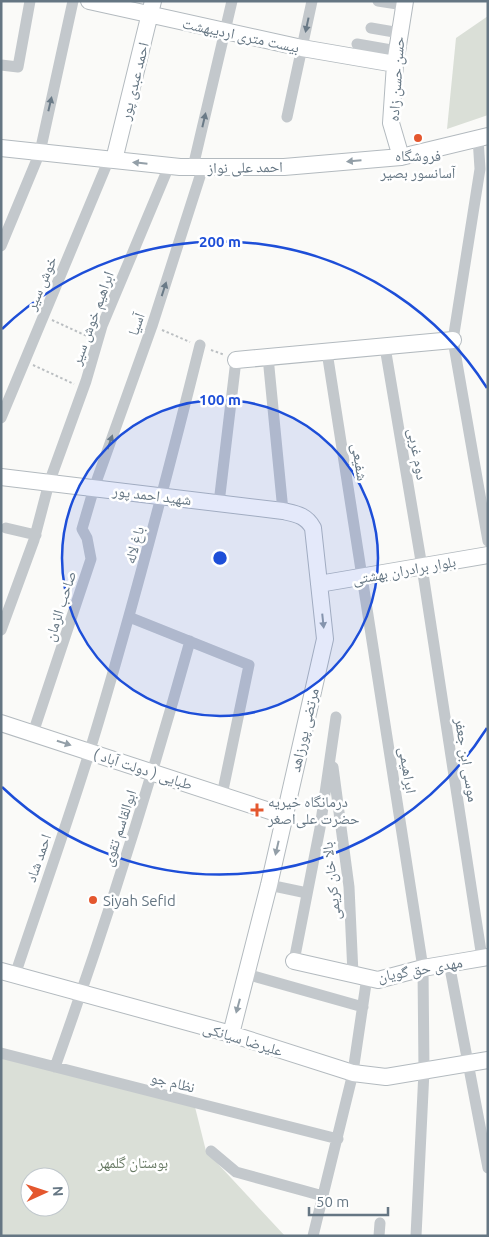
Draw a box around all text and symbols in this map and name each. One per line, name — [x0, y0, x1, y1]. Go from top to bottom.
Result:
street label: بیست متری اردیبهشت — [181, 14, 301, 58]
one-way arrow — [303, 17, 311, 32]
street label: حسن حسن زاده — [385, 36, 409, 122]
street label: احمد عبدی پور — [116, 40, 154, 123]
one-way arrow — [46, 97, 54, 112]
one-way arrow — [200, 112, 208, 127]
marker: فروشگاه آسانسور بصیر — [412, 132, 424, 144]
place label: فروشگاه آسانسور بصیر — [380, 147, 457, 182]
one-way arrow — [346, 157, 362, 165]
street label: احمد علی نواز — [206, 158, 283, 178]
one-way arrow — [131, 159, 147, 167]
text: 200 m — [199, 233, 241, 250]
street label: خوش سیر — [22, 253, 62, 314]
street label: ابراهیم خوش سیر — [67, 269, 119, 369]
one-way arrow — [160, 281, 168, 296]
street label: آسیا — [124, 309, 148, 338]
text: 100 m — [199, 391, 241, 408]
street label: دوم غربی — [403, 427, 431, 481]
one-way arrow — [107, 435, 114, 450]
street label: شفیعی — [347, 442, 371, 482]
street label: شهید احمد پور — [110, 482, 193, 509]
street label: باغ لاله — [121, 524, 149, 566]
centre of rings — [211, 549, 229, 567]
street label: بلوار برادران بهشتی — [351, 553, 457, 589]
street label: صاحب الزمان — [41, 569, 81, 644]
one-way arrow — [319, 614, 327, 630]
street label: مرتضی پورزاهد — [286, 686, 324, 774]
street label: موسی ابن جعفر — [450, 716, 482, 804]
one-way arrow — [57, 740, 72, 747]
street label: طبایی ( دولت آباد ) — [91, 745, 195, 795]
street label: ابراهیمی — [394, 746, 420, 795]
street label: ابوالقاسم تقوی — [99, 788, 141, 869]
place label: درمانگاه خیریه حضرت علی‌اصغر — [267, 793, 360, 829]
marker: درمانگاه خیریه حضرت علی‌اصغر — [250, 803, 264, 817]
street label: احمد شاد — [22, 832, 54, 884]
one-way arrow — [273, 841, 281, 857]
street label: بالا خان کریمی — [318, 841, 346, 921]
place label: Siyah Sefid — [103, 892, 176, 909]
marker: Siyah Sefid — [87, 894, 99, 906]
street label: مهدی حق گویان — [376, 953, 464, 987]
one-way arrow — [234, 998, 242, 1014]
street label: علیرضا سیانکی — [201, 1019, 285, 1061]
street label: نظام جو — [149, 1068, 197, 1098]
park label: بوستان گلمهر — [97, 1154, 168, 1173]
north arrow — [20, 1167, 70, 1217]
scale bar — [309, 1184, 388, 1216]
text: N — [50, 1186, 66, 1197]
text: 50 m — [316, 1193, 349, 1210]

